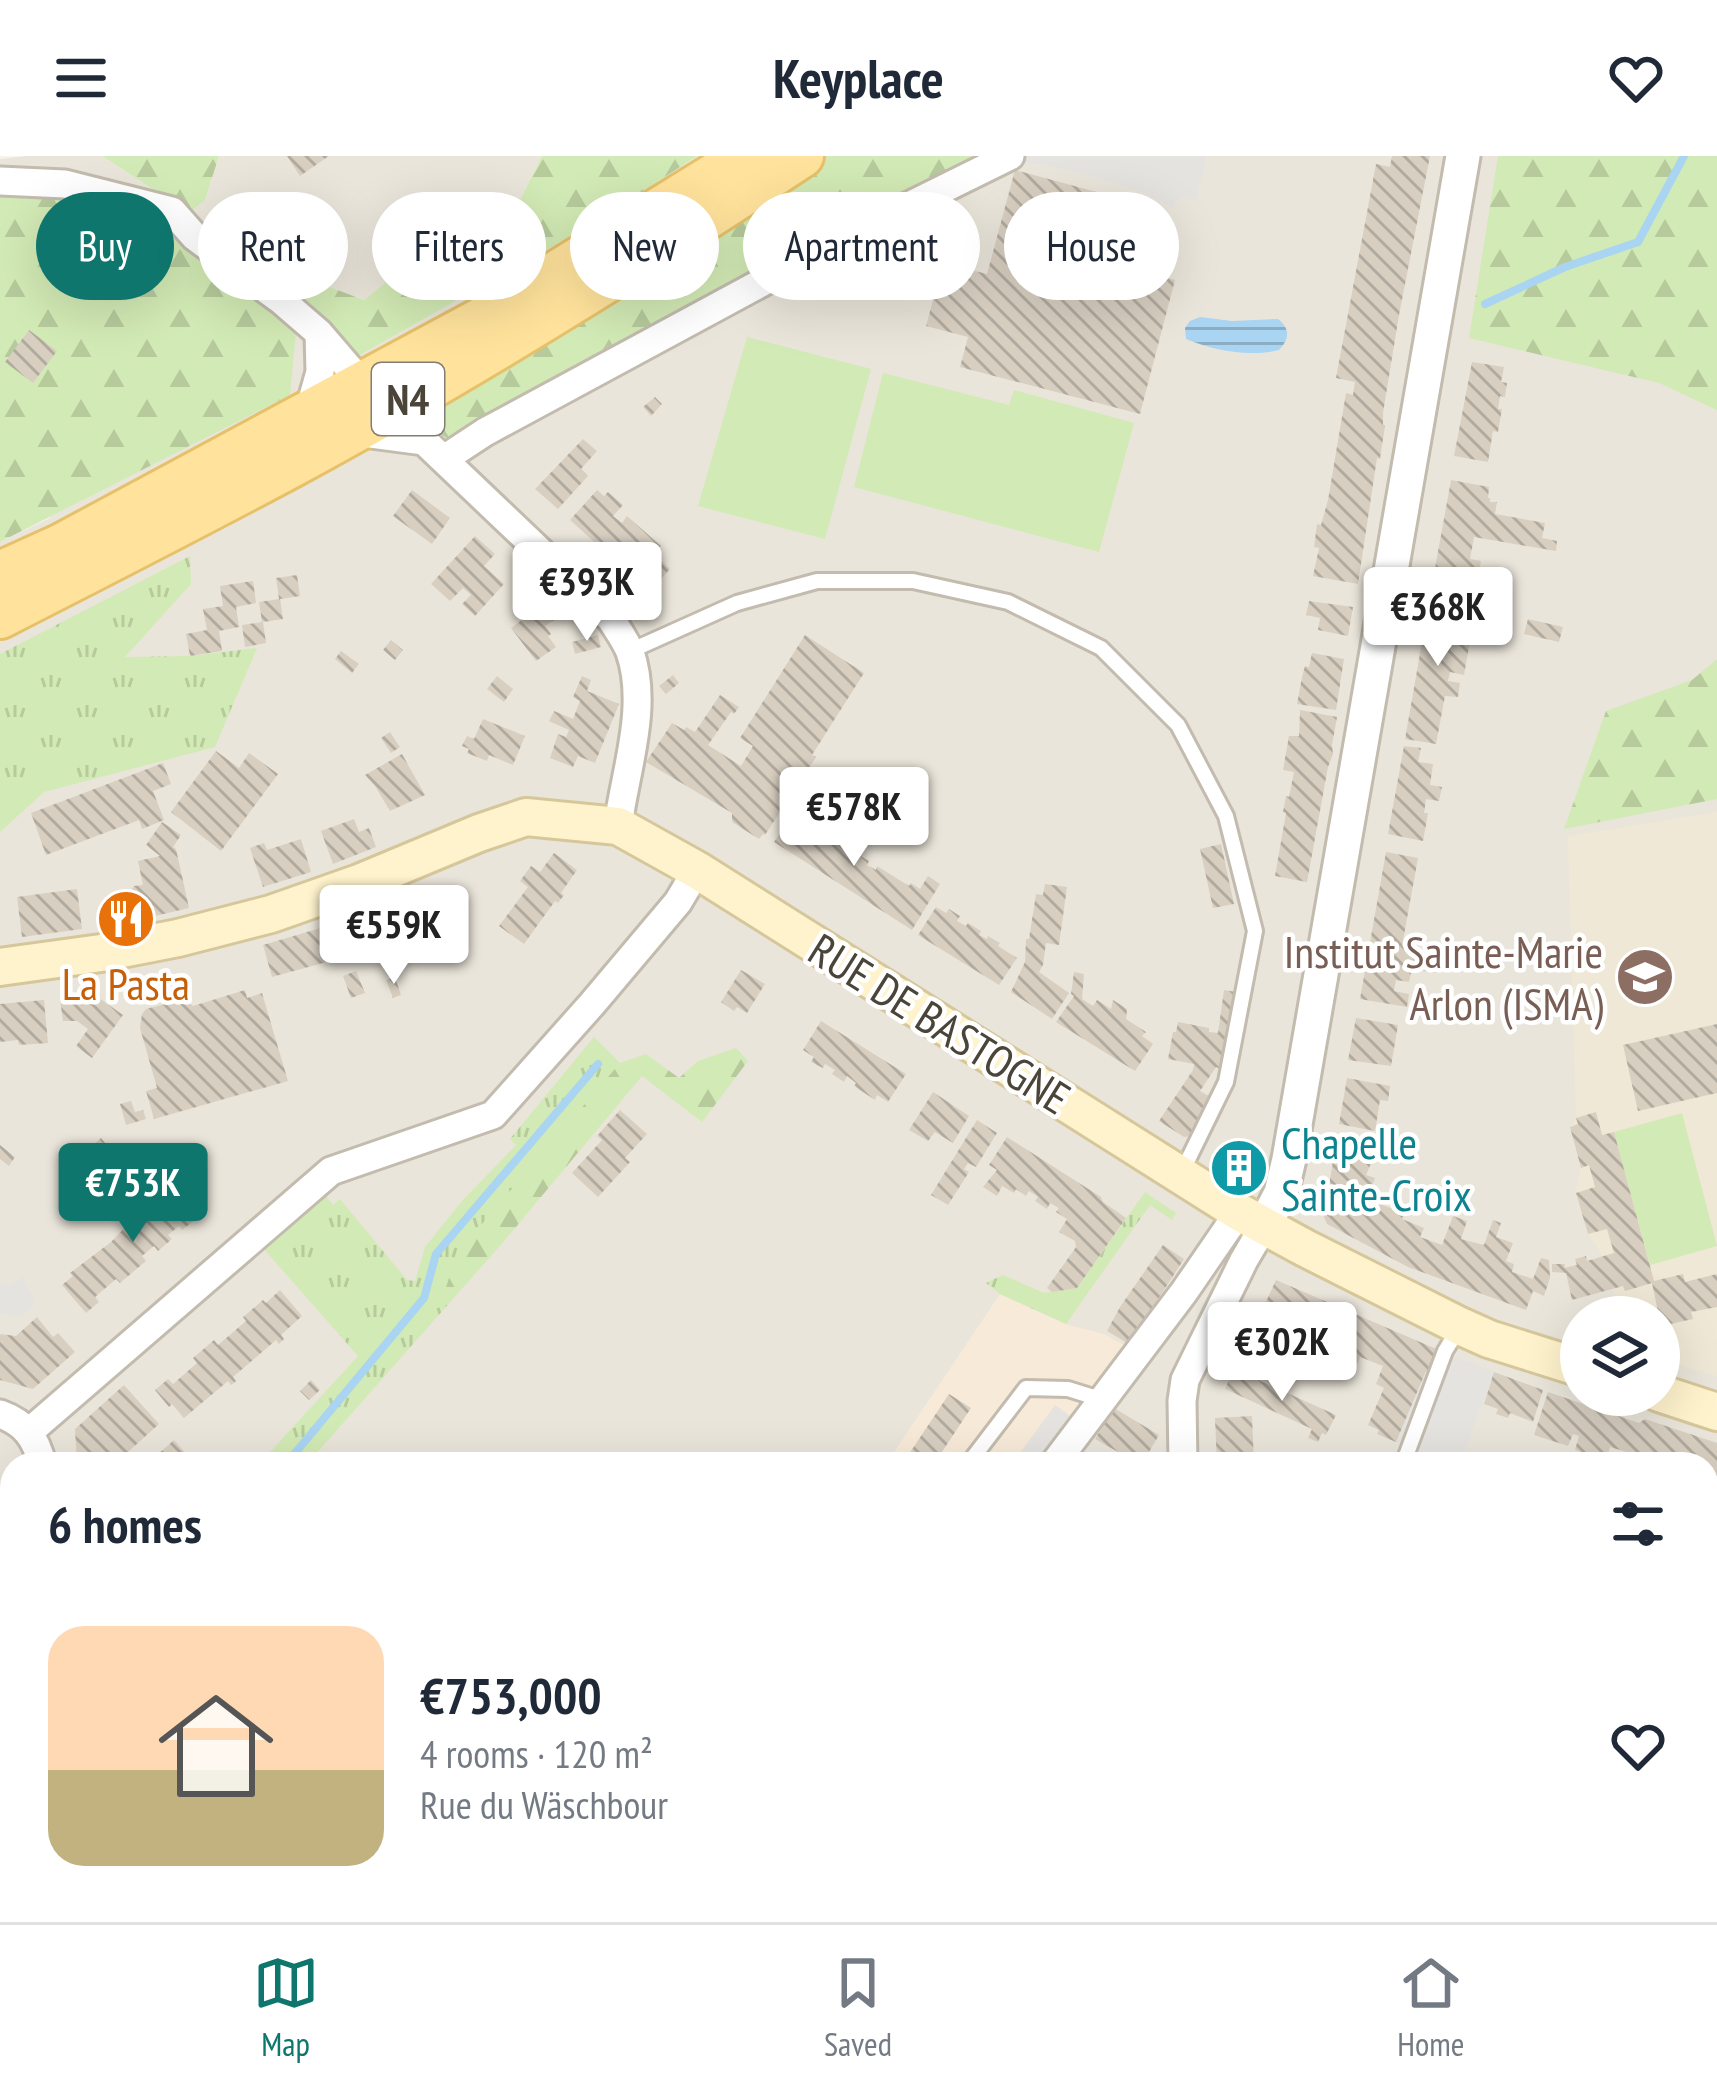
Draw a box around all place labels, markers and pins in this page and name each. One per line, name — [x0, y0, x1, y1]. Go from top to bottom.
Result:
pin: €393K — [503, 542, 671, 644]
pin: €368K — [1354, 567, 1522, 669]
pin: €578K — [770, 767, 938, 869]
pin: €559K — [310, 885, 478, 987]
restaurant icon: La Pasta — [95, 888, 157, 950]
place label: Institut Sainte-Marie Arlon (ISMA) — [1284, 922, 1603, 1032]
school or university icon: Institut Sainte-Marie Arlon (ISMA) — [1614, 946, 1676, 1008]
place label: La Pasta — [62, 954, 190, 1012]
place label: Chapelle Sainte-Croix — [1281, 1113, 1472, 1223]
building icon: Chapelle Sainte-Croix — [1208, 1137, 1270, 1199]
pin: €753K — [49, 1143, 217, 1245]
pin: €302K — [1198, 1302, 1366, 1404]

